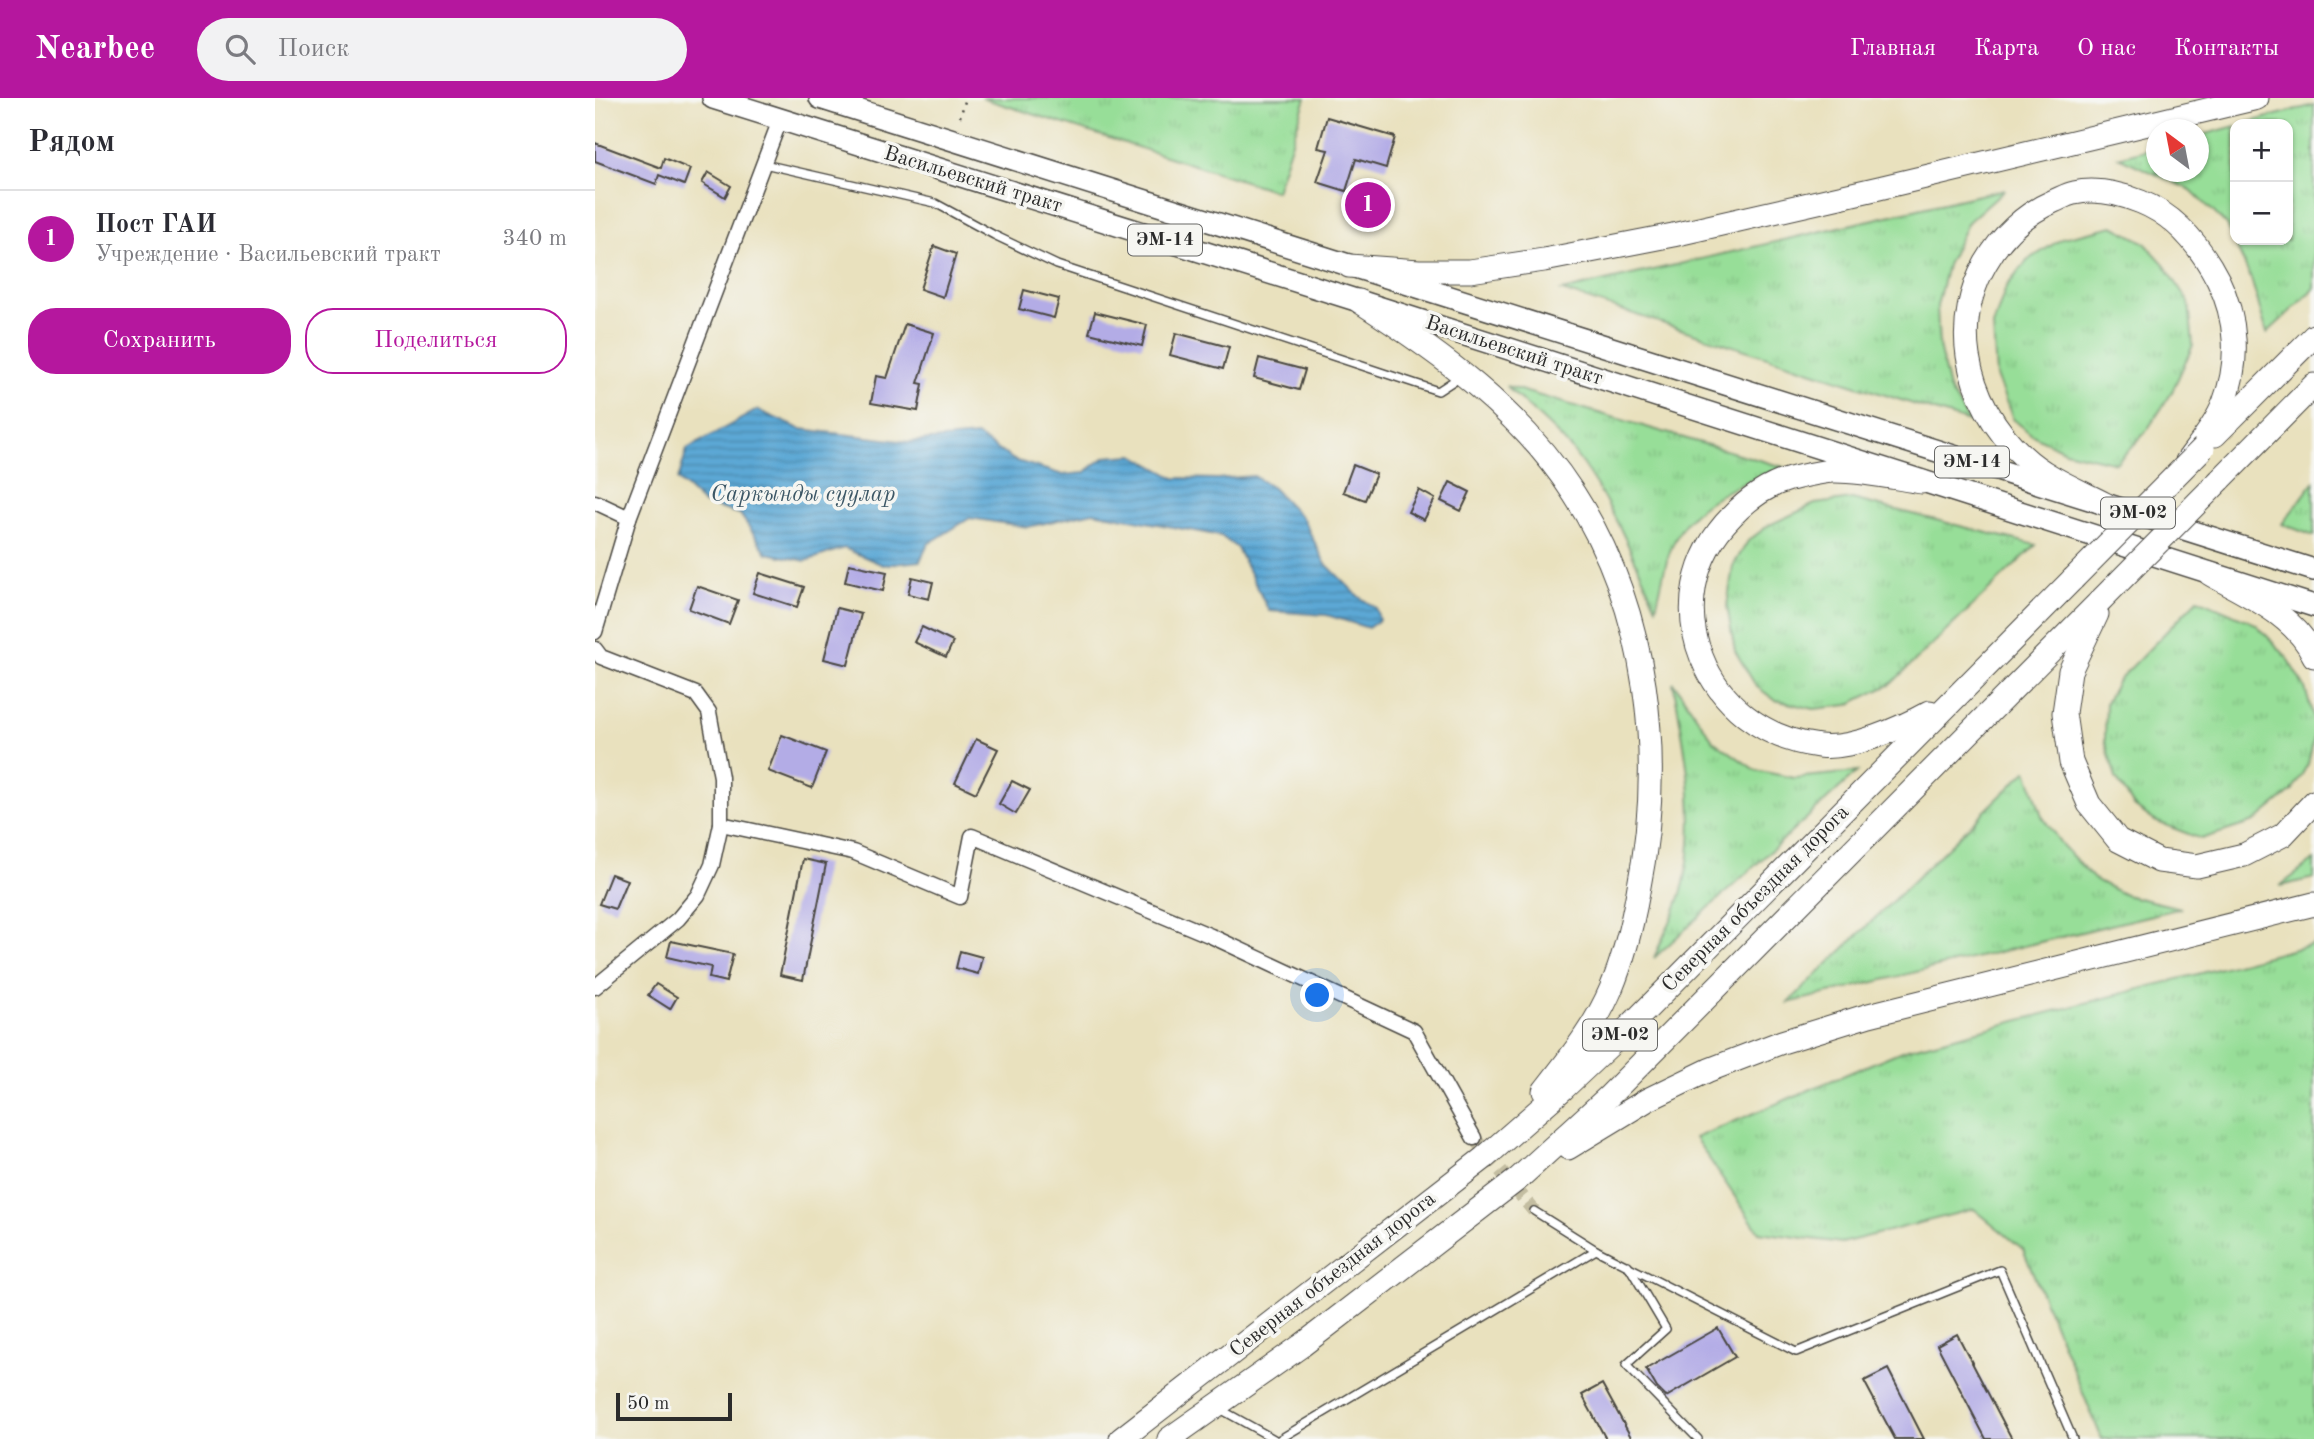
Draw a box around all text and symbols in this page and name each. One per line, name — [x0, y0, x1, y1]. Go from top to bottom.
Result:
search box — [197, 18, 687, 81]
icon: search — [221, 30, 259, 68]
text: Nearbee — [35, 33, 155, 66]
text: Поиск — [277, 36, 349, 62]
text: Главная — [1850, 37, 1936, 61]
text: Карта — [1974, 37, 2039, 61]
text: О нас — [2077, 37, 2136, 61]
text: Контакты — [2174, 37, 2279, 61]
north arrow — [2146, 119, 2209, 182]
map controls — [2230, 119, 2293, 245]
button: + — [2230, 119, 2293, 182]
text: Рядом — [28, 128, 115, 158]
street label: Васильевский тракт — [881, 143, 1065, 217]
pin: 1 — [1345, 179, 1391, 231]
button: − — [2230, 182, 2293, 245]
text: Пост ГАИ — [95, 212, 217, 238]
road number: ЭМ-14 — [1128, 224, 1202, 256]
text: 1 — [44, 227, 58, 250]
text: 340 m — [502, 227, 567, 250]
text: Учреждение · Васильевский тракт — [95, 243, 441, 266]
button: Сохранить — [28, 308, 291, 374]
button: Поделиться — [305, 308, 567, 374]
street label: Васильевский тракт — [1423, 312, 1605, 390]
road number: ЭМ-14 — [1935, 446, 2009, 478]
water label: Саркынды суулар — [710, 483, 896, 507]
road number: ЭМ-02 — [2101, 498, 2175, 528]
street label: Северная объездная дорога — [1659, 802, 1853, 996]
your location — [1300, 978, 1334, 1012]
road number: ЭМ-02 — [1583, 1020, 1657, 1051]
street label: Северная объездная дорога — [1226, 1188, 1440, 1362]
scale bar — [616, 1390, 731, 1422]
text: 50 m — [627, 1395, 669, 1414]

